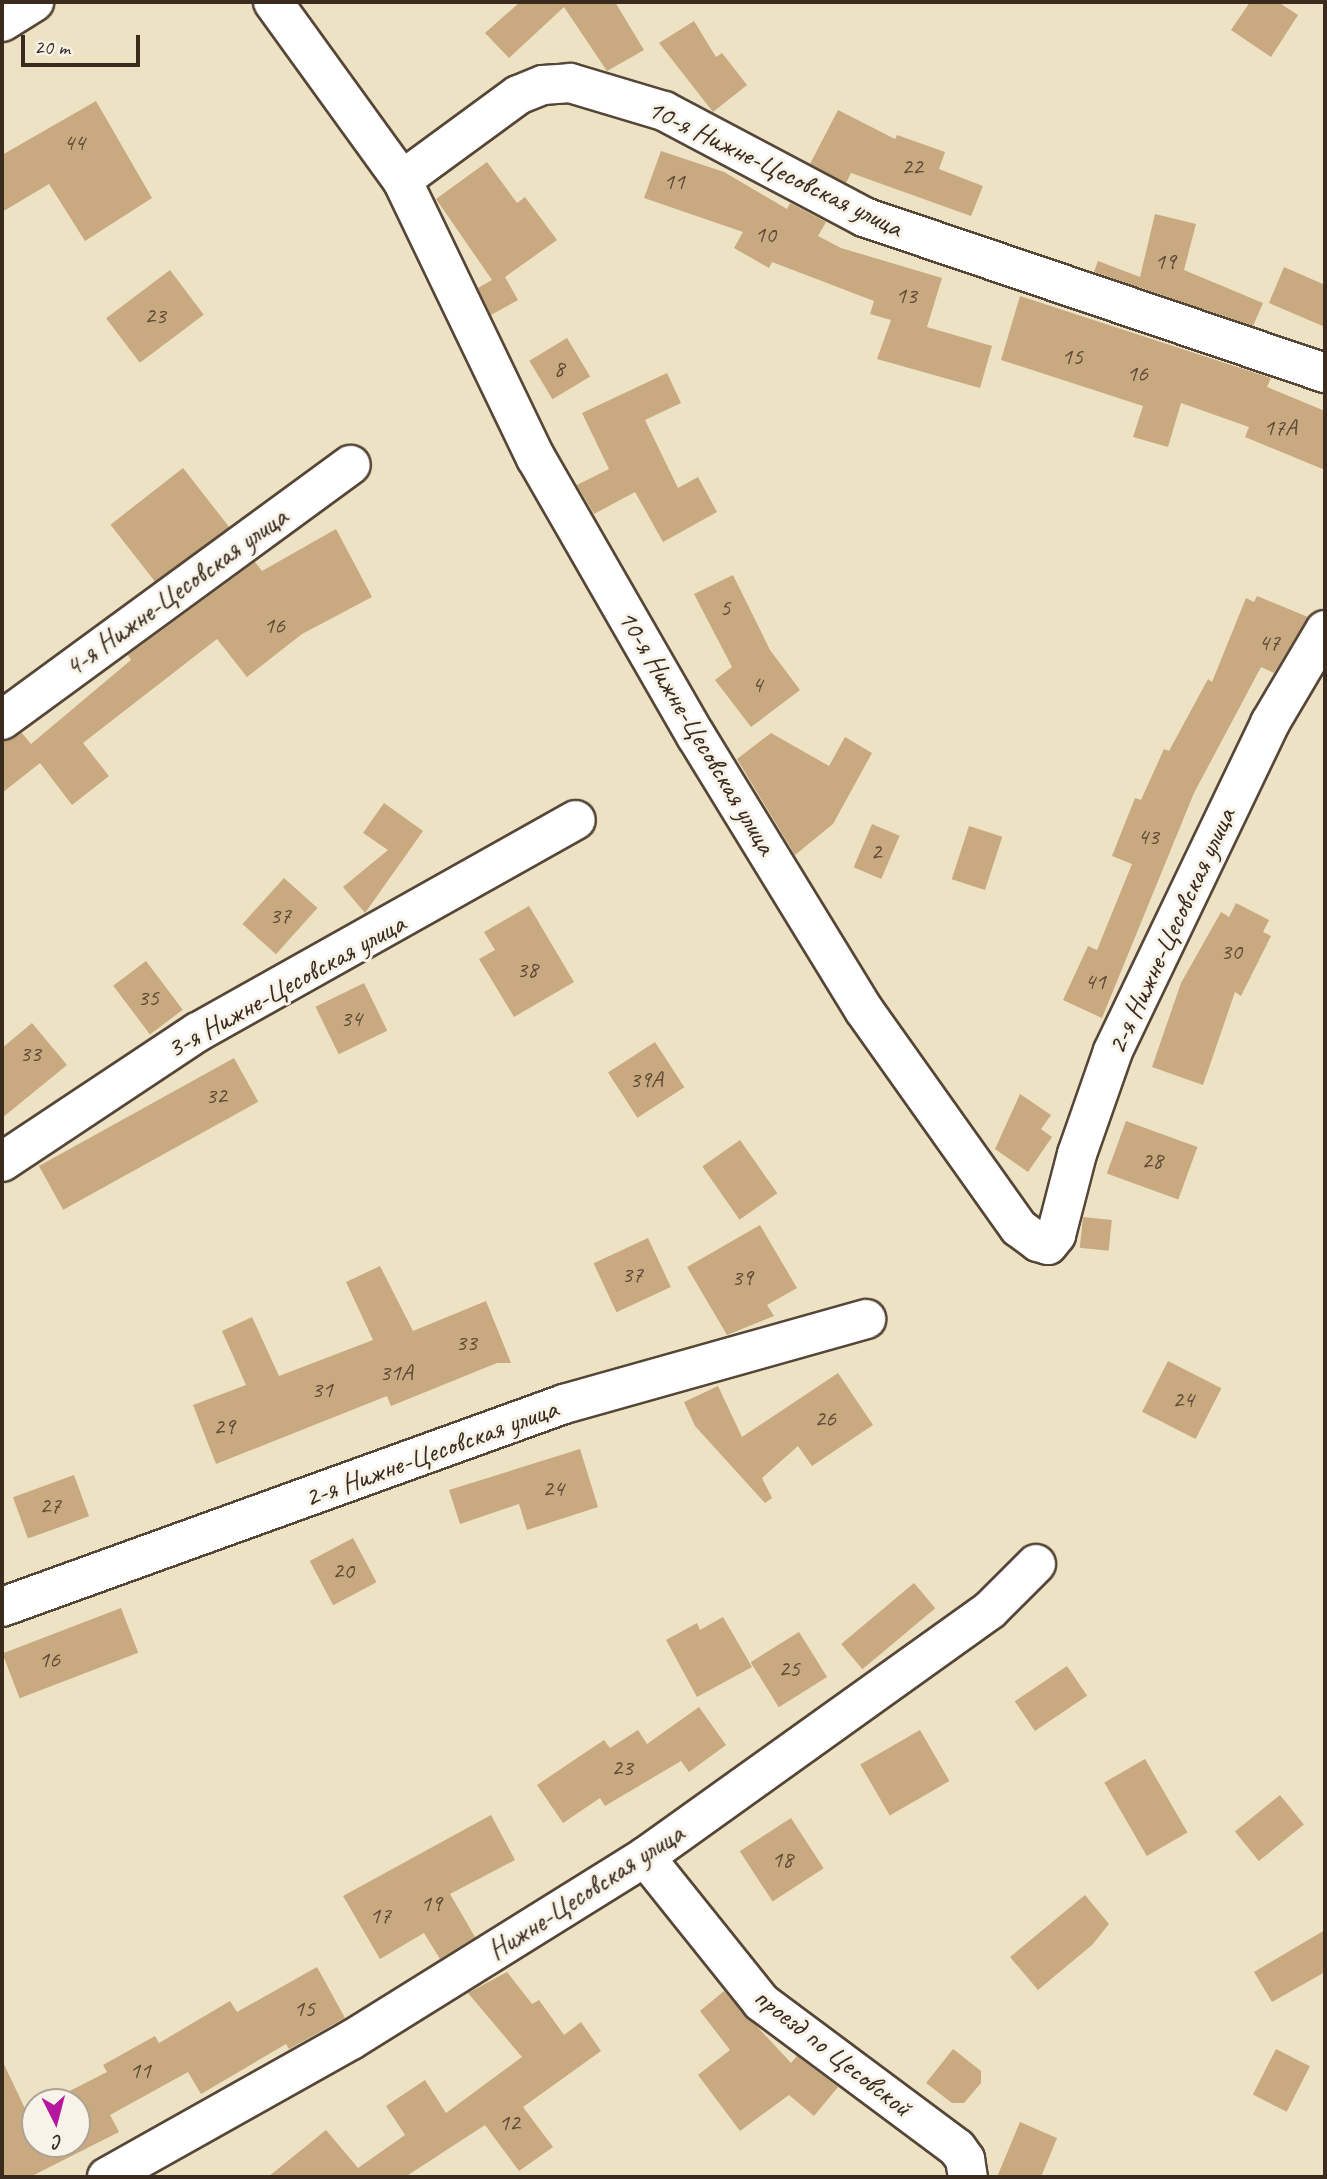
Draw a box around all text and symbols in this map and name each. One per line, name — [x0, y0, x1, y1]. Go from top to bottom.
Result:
scale bar — [24, 21, 144, 65]
text: 20 m — [34, 34, 70, 60]
street label: 10-я Нижне-Цесовская улица — [642, 92, 908, 244]
house number: 44 — [63, 129, 85, 157]
house number: 22 — [901, 153, 923, 181]
house number: 11 — [663, 168, 685, 196]
house number: 10 — [754, 221, 776, 249]
house number: 19 — [1154, 248, 1176, 276]
house number: 13 — [895, 282, 917, 310]
house number: 23 — [144, 302, 166, 330]
house number: 15 — [1061, 343, 1083, 371]
house number: 8 — [554, 355, 564, 383]
house number: 16 — [1126, 360, 1148, 388]
house number: 17А — [1263, 414, 1297, 442]
street label: 4-я Нижне-Цесовская улица — [58, 500, 294, 684]
house number: 5 — [720, 594, 730, 622]
street label: 10-я Нижне-Цесовская улица — [610, 603, 784, 861]
house number: 16 — [263, 612, 285, 640]
house number: 47 — [1258, 629, 1280, 657]
house number: 4 — [752, 671, 762, 699]
street label: 2-я Нижне-Цесовская улица — [1099, 803, 1243, 1059]
house number: 43 — [1137, 823, 1159, 851]
house number: 2 — [871, 838, 881, 866]
house number: 37 — [269, 902, 291, 930]
street label: 3-я Нижне-Цесовская улица — [161, 906, 411, 1066]
house number: 30 — [1220, 938, 1242, 966]
house number: 38 — [516, 956, 538, 984]
house number: 41 — [1084, 968, 1106, 996]
house number: 35 — [137, 984, 159, 1012]
house number: 34 — [340, 1005, 362, 1033]
house number: 33 — [19, 1040, 41, 1068]
house number: 39А — [629, 1066, 663, 1094]
house number: 32 — [205, 1082, 227, 1110]
house number: 28 — [1141, 1147, 1163, 1175]
house number: 37 — [621, 1261, 643, 1289]
house number: 39 — [731, 1264, 753, 1292]
house number: 33 — [455, 1329, 477, 1357]
house number: 31А — [379, 1359, 413, 1387]
house number: 31 — [311, 1376, 333, 1404]
house number: 24 — [1172, 1386, 1194, 1414]
street label: 2-я Нижне-Цесовская улица — [300, 1391, 562, 1515]
house number: 26 — [814, 1405, 836, 1433]
house number: 29 — [213, 1413, 235, 1441]
house number: 24 — [542, 1475, 564, 1503]
house number: 27 — [39, 1492, 61, 1520]
house number: 20 — [332, 1557, 354, 1585]
house number: 16 — [38, 1646, 60, 1674]
house number: 25 — [778, 1655, 800, 1683]
house number: 23 — [611, 1754, 633, 1782]
street label: Нижне-Цесовская улица — [481, 1816, 691, 1968]
house number: 18 — [771, 1846, 793, 1874]
house number: 19 — [420, 1890, 442, 1918]
house number: 17 — [369, 1902, 391, 1930]
street label: проезд по Цесовской — [748, 1980, 918, 2124]
house number: 15 — [293, 1995, 315, 2023]
house number: 11 — [129, 2057, 151, 2085]
north arrow — [21, 2088, 91, 2158]
house number: 12 — [498, 2109, 520, 2137]
text: С — [52, 2129, 64, 2154]

